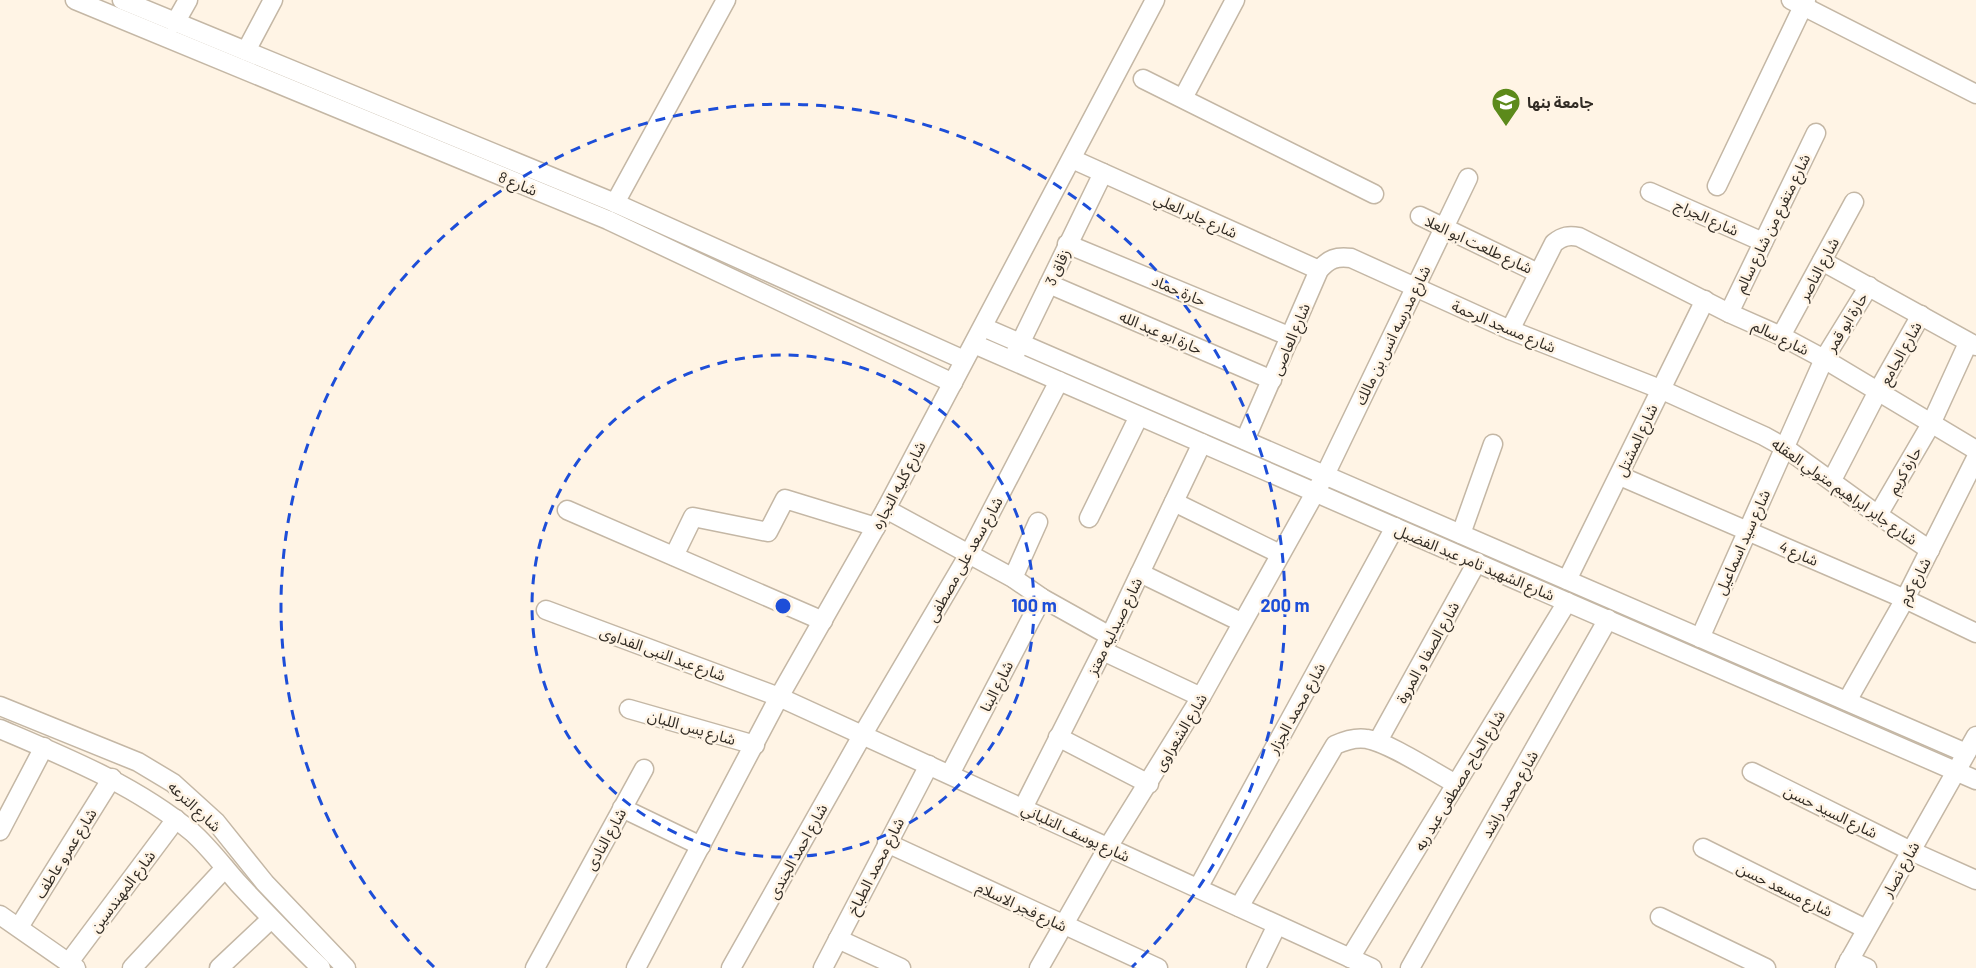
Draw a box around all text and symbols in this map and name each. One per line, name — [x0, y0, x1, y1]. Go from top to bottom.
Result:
school or university icon: جامعة بنها — [1490, 86, 1522, 128]
place label: جامعة بنها — [1527, 93, 1594, 112]
street label: شارع متفرع من شارع سالم — [1731, 150, 1817, 297]
street label: شارع 8 — [495, 167, 540, 203]
street label: شارع جابر العلي — [1150, 189, 1241, 245]
street label: شارع الجراج — [1671, 195, 1742, 243]
street label: شارع طلعت ابو العلا — [1421, 211, 1536, 280]
street label: شارع الناصر — [1793, 234, 1846, 306]
street label: زقاق 3 — [1041, 246, 1074, 289]
street label: شارع مدرسه انس بن مالك — [1350, 262, 1437, 409]
street label: حارة حماد — [1149, 271, 1209, 310]
street label: حارة ابو قمر — [1821, 289, 1872, 356]
street label: شارع مسجد الرحمة — [1448, 296, 1559, 360]
street label: شارع العاصى — [1267, 300, 1317, 379]
street label: حارة ابو عبد الله — [1117, 307, 1205, 358]
street label: شارع سالم — [1748, 316, 1812, 362]
street label: شارع الجامع — [1875, 318, 1928, 390]
street label: شارع المشتل — [1611, 401, 1664, 481]
street label: شارع جابر ابراهيم متولي العقله — [1766, 434, 1922, 552]
street label: شارع كليه التجاره — [867, 438, 932, 534]
street label: حارة كريم — [1883, 443, 1927, 498]
street label: شارع سيد اسماعيل — [1711, 486, 1777, 599]
street label: شارع سعد على مصطفى — [922, 493, 1009, 627]
street label: شارع الشهيد تامر عبد الفضيل — [1391, 520, 1558, 608]
street label: شارع 4 — [1775, 537, 1821, 573]
street label: شارع كرم — [1894, 554, 1938, 610]
street label: شارع صيدليه معتز — [1082, 574, 1149, 680]
text: 100 m — [1011, 594, 1057, 616]
text: 200 m — [1260, 594, 1310, 616]
centre of rings — [773, 596, 793, 616]
street label: شارع الصفا و المروة — [1392, 598, 1466, 708]
street label: شارع عبد النبى الفداوى — [596, 622, 728, 688]
street label: شارع البنا — [976, 657, 1020, 716]
street label: شارع محمد الجزار — [1263, 659, 1332, 759]
street label: شارع الشعراوى — [1150, 690, 1214, 776]
street label: شارع يس اللبان — [645, 706, 738, 752]
street label: شارع الحاج مصطفى عبد ربه — [1410, 706, 1512, 855]
street label: شارع محمد راشد — [1477, 747, 1545, 843]
street label: شارع الترعه — [162, 777, 225, 838]
street label: شارع السيد حسن — [1780, 781, 1881, 845]
street label: شارع يوسف التلباني — [1017, 799, 1133, 869]
street label: شارع احمد الجندى — [763, 800, 834, 904]
street label: شارع عمرو عاطف — [30, 805, 103, 903]
street label: شارع النادى — [581, 805, 633, 875]
street label: شارع محمد الطباخ — [843, 814, 911, 919]
street label: شارع نصار — [1877, 838, 1926, 903]
street label: شارع المهندسين — [85, 846, 162, 938]
street label: شارع مسعد حسن — [1732, 858, 1836, 924]
street label: شارع فجر الاسلام — [972, 877, 1070, 939]

